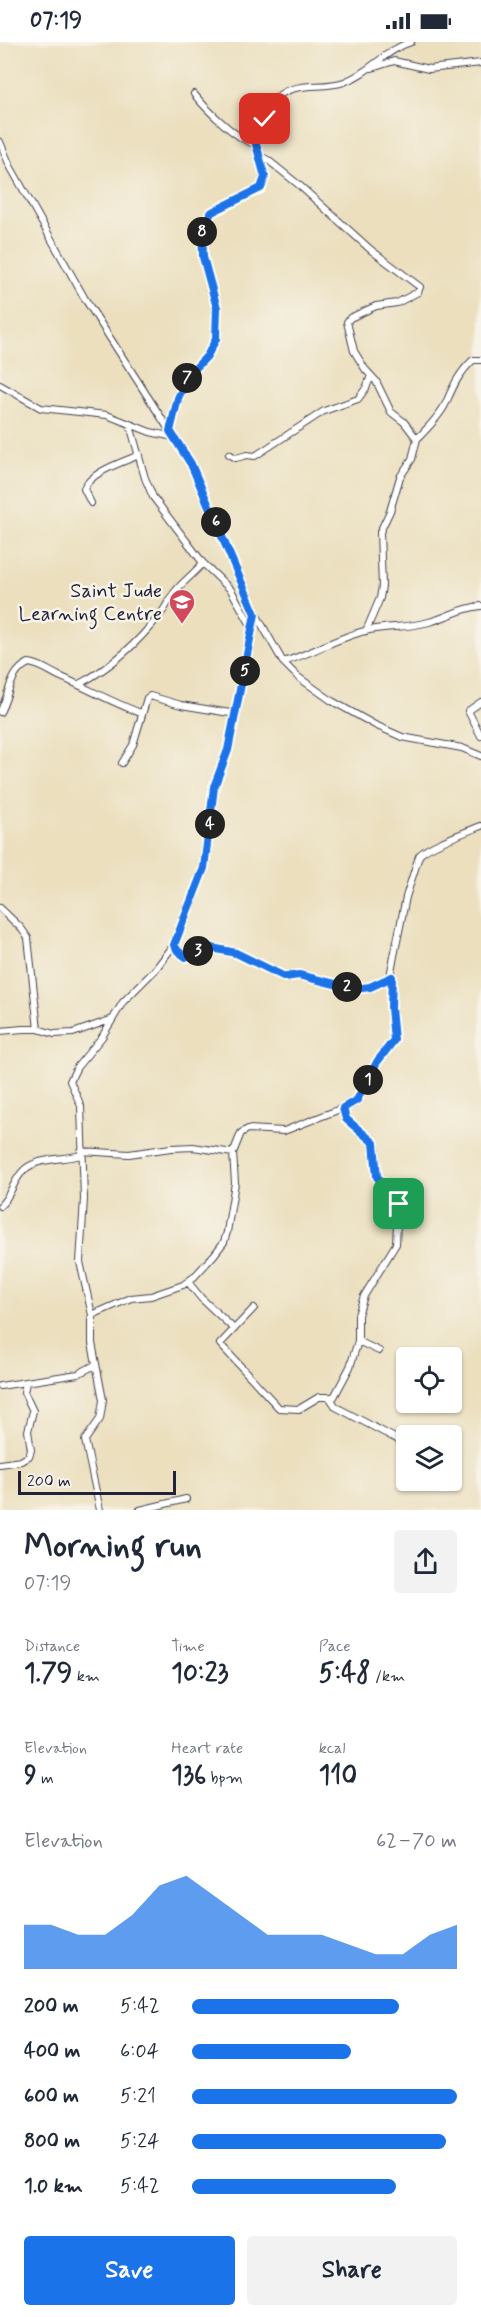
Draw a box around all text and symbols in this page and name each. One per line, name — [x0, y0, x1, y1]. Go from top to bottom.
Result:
text: 07:19 — [30, 7, 82, 35]
pin — [239, 93, 290, 144]
icon: check — [248, 102, 281, 135]
pin: 8 — [187, 217, 217, 247]
text: 8 — [197, 221, 207, 242]
pin: 7 — [172, 363, 202, 393]
text: 7 — [182, 367, 192, 388]
pin: 6 — [201, 507, 231, 537]
text: 6 — [212, 511, 220, 532]
place label: Saint Jude Learning Centre — [19, 578, 162, 630]
school or university icon: Saint Jude Learning Centre — [167, 587, 197, 625]
pin: 5 — [230, 656, 260, 686]
text: 5 — [240, 660, 250, 681]
pin: 4 — [195, 809, 225, 839]
text: 4 — [205, 813, 215, 834]
pin: 3 — [183, 936, 213, 966]
text: 3 — [194, 940, 202, 961]
pin: 2 — [332, 972, 362, 1002]
text: 2 — [343, 976, 351, 997]
pin: 1 — [353, 1065, 383, 1095]
text: 1 — [364, 1069, 372, 1090]
pin — [373, 1178, 424, 1229]
icon: arrive — [382, 1187, 415, 1220]
map controls — [396, 1347, 462, 1491]
button: locate — [396, 1347, 462, 1413]
button: layers — [396, 1425, 462, 1491]
scale bar — [18, 1468, 176, 1496]
text: 200 m — [27, 1471, 71, 1492]
text: Morning run — [24, 1525, 202, 1569]
button: share — [394, 1530, 457, 1593]
text: 07:19 — [24, 1570, 71, 1597]
text: Distance — [24, 1636, 80, 1657]
text: Time — [171, 1636, 205, 1657]
text: Pace — [319, 1636, 351, 1657]
text: 1.79 — [24, 1657, 72, 1691]
text: 10:23 — [171, 1657, 229, 1691]
text: 5:48 — [319, 1657, 371, 1691]
text: km — [72, 1666, 100, 1687]
text: /km — [371, 1666, 405, 1687]
text: Elevation — [24, 1738, 87, 1759]
text: Heart rate — [171, 1738, 243, 1759]
text: kcal — [319, 1738, 346, 1759]
text: 9 — [24, 1759, 37, 1793]
text: 136 — [171, 1759, 206, 1793]
text: 110 — [319, 1759, 357, 1793]
text: m — [37, 1768, 54, 1789]
text: bpm — [206, 1768, 243, 1789]
text: Elevation — [24, 1828, 103, 1855]
text: 62–70 m — [376, 1828, 457, 1855]
text: 200 m — [24, 1993, 79, 2020]
text: 5:42 — [120, 1993, 160, 2020]
text: 400 m — [24, 2038, 80, 2065]
text: 6:04 — [120, 2038, 159, 2065]
text: 600 m — [24, 2083, 79, 2110]
text: 5:21 — [120, 2083, 156, 2110]
text: 800 m — [24, 2128, 80, 2155]
text: 5:24 — [120, 2128, 159, 2155]
text: 1.0 km — [24, 2173, 83, 2200]
text: 5:42 — [120, 2173, 160, 2200]
button: Save — [24, 2236, 235, 2305]
button: Share — [247, 2236, 457, 2305]

